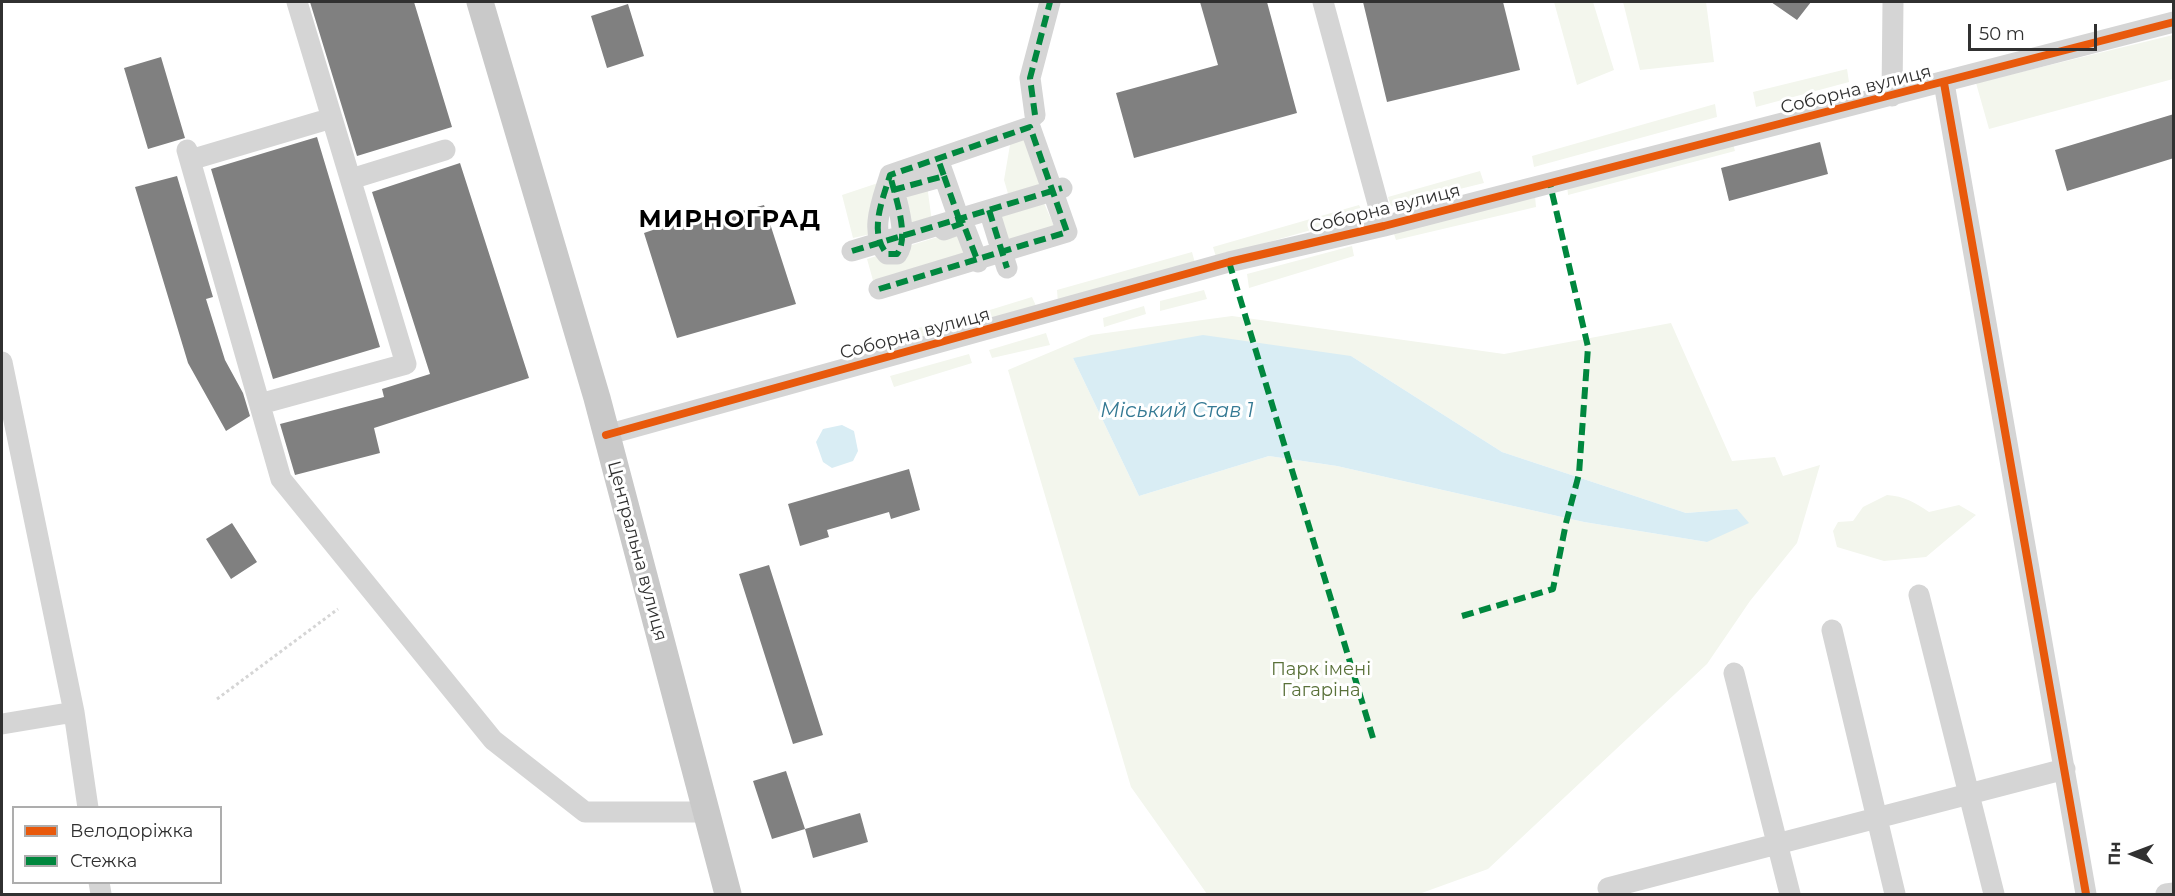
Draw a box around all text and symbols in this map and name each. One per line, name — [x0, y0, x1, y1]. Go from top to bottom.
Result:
scale bar — [1971, 12, 2100, 50]
text: 50 m — [1979, 23, 2025, 45]
street label: Соборна вулиця — [1778, 61, 1934, 119]
street label: Соборна вулиця — [1307, 180, 1463, 238]
district label: МИРНОГРАД — [638, 206, 822, 234]
street label: Соборна вулиця — [838, 304, 992, 364]
water label: Міський Став 1 — [1100, 399, 1254, 423]
street label: Центральна вулиця — [603, 459, 671, 643]
park label: Парк імені Гагаріна — [1271, 659, 1371, 702]
legend — [12, 806, 222, 884]
text: Велодоріжка — [70, 820, 193, 842]
north arrow — [2103, 824, 2163, 884]
text: Пн — [2105, 841, 2124, 866]
text: Стежка — [70, 850, 137, 872]

